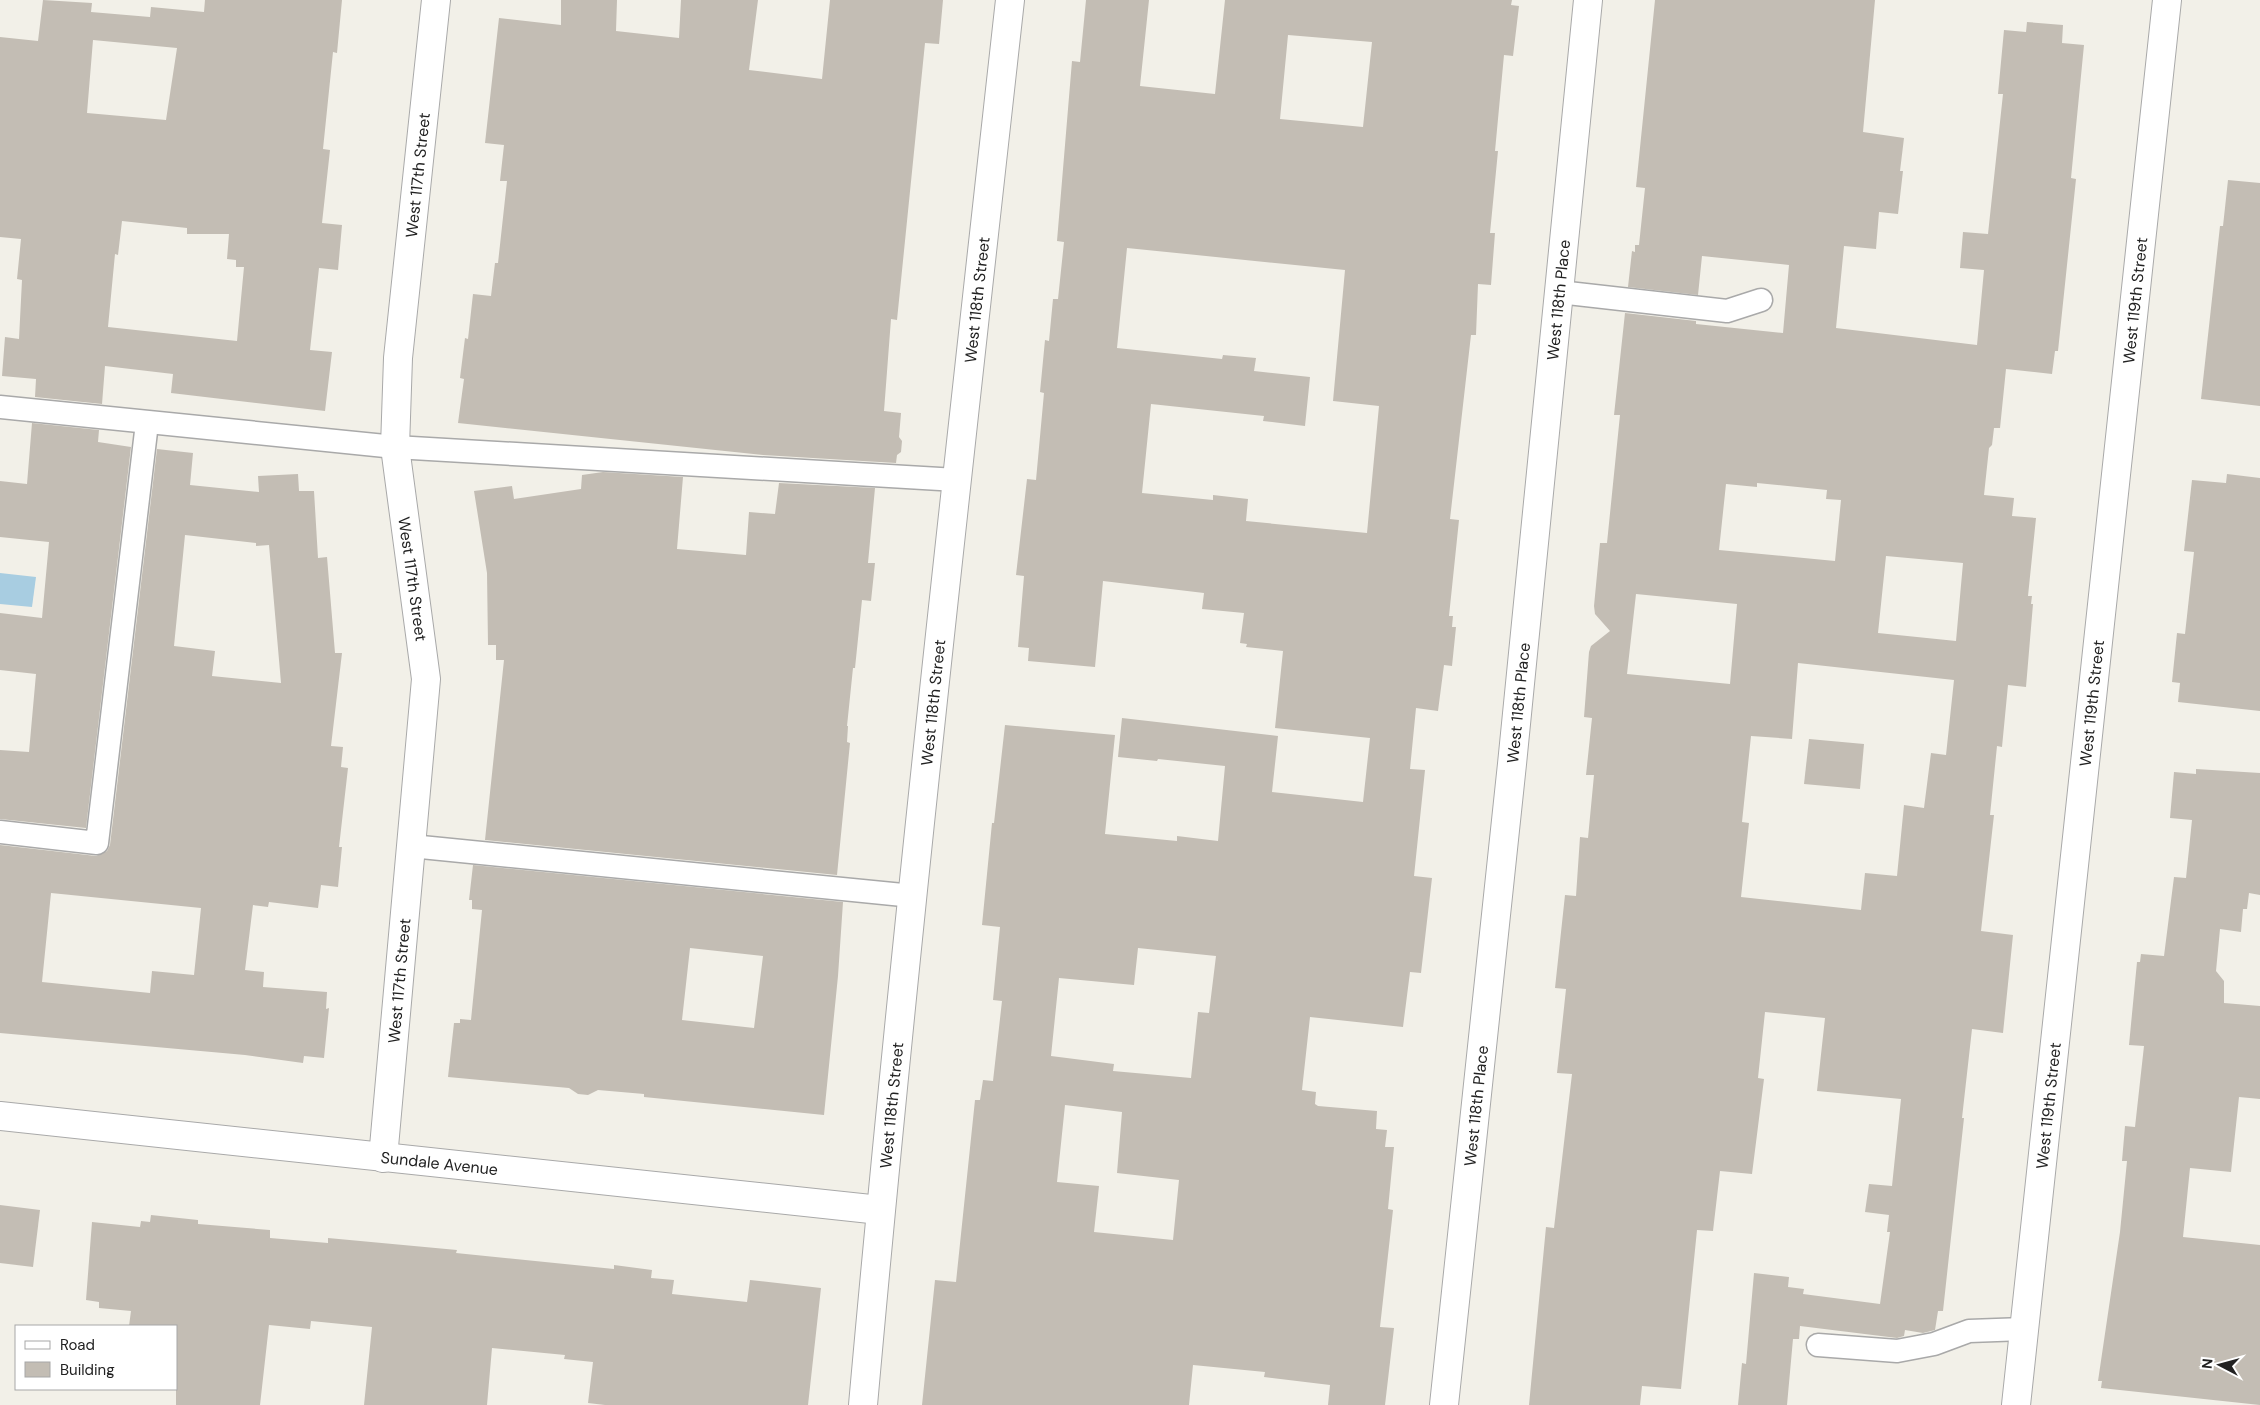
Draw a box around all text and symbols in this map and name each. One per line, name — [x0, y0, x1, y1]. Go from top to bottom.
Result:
street label: West 117th Street — [401, 112, 435, 239]
street label: West 118th Street — [960, 236, 995, 364]
street label: West 119th Street — [2118, 236, 2152, 365]
street label: West 118th Place — [1542, 239, 1575, 361]
street label: West 117th Street — [393, 515, 432, 643]
street label: West 118th Street — [916, 638, 950, 767]
street label: West 119th Street — [2075, 639, 2109, 767]
street label: West 118th Place — [1502, 642, 1535, 764]
street label: West 117th Street — [383, 917, 415, 1044]
street label: West 118th Street — [875, 1041, 908, 1170]
street label: West 119th Street — [2031, 1041, 2066, 1170]
street label: West 118th Place — [1459, 1044, 1493, 1167]
street label: Sundale Avenue — [380, 1147, 499, 1180]
legend — [15, 1325, 178, 1390]
text: Road — [60, 1335, 95, 1355]
north arrow — [2195, 1340, 2245, 1390]
text: N — [2198, 1358, 2217, 1370]
text: Building — [60, 1360, 115, 1380]

